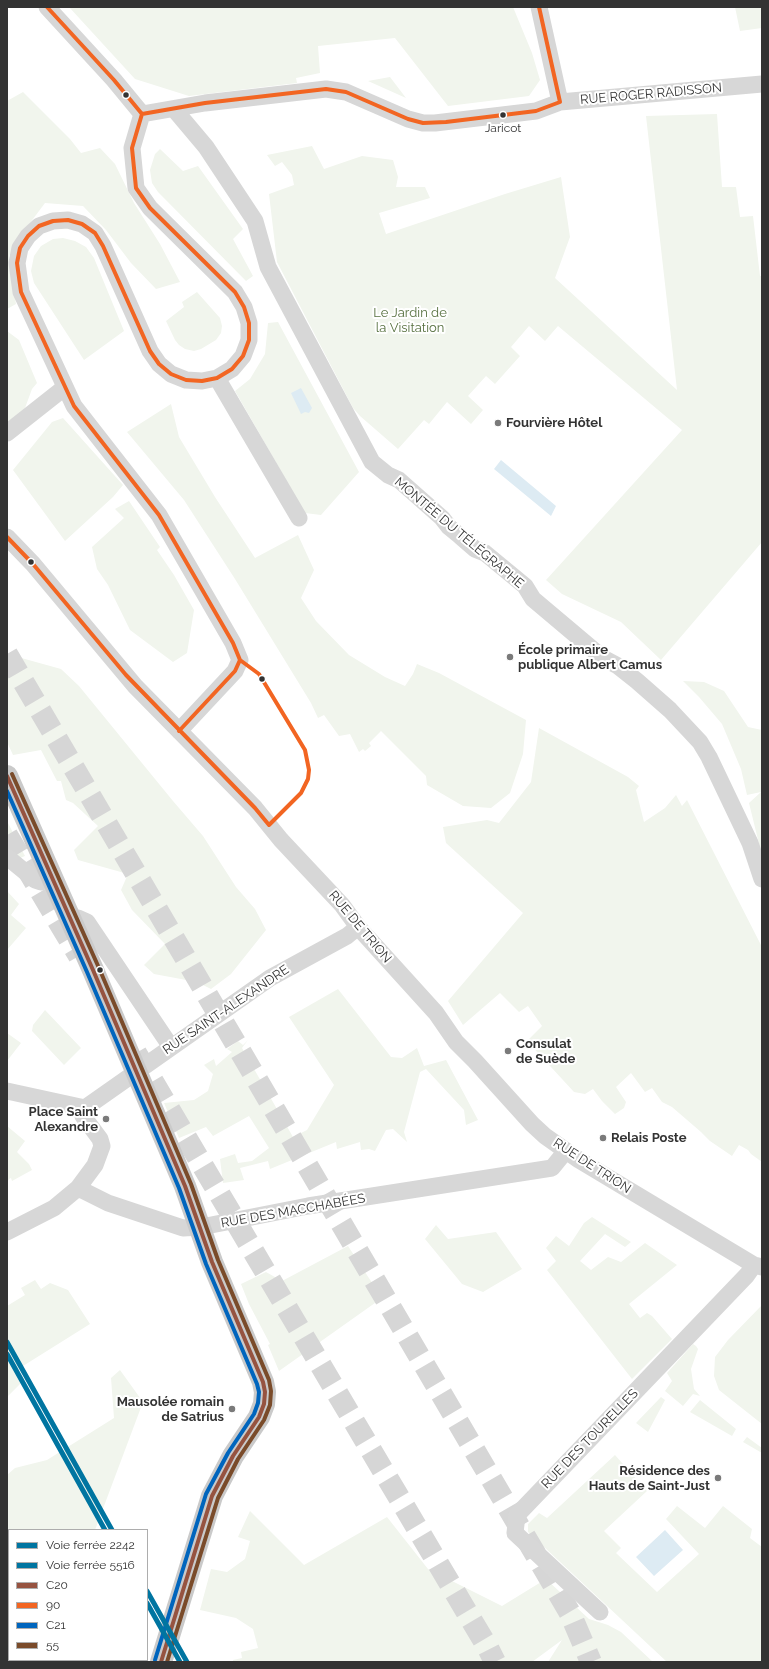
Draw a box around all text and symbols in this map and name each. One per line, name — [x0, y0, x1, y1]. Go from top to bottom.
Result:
street label: RUE ROGER RADISSON — [580, 80, 722, 108]
unlabelled marker — [121, 90, 131, 100]
marker: Jaricot — [498, 110, 508, 120]
place label: Jaricot — [485, 121, 521, 135]
park label: Le Jardin de la Visitation — [373, 305, 447, 336]
place label: Fourvière Hôtel — [506, 415, 602, 431]
marker: Fourvière Hôtel — [493, 418, 503, 428]
street label: MONTÉE DU TÉLÉGRAPHE — [391, 474, 527, 592]
unlabelled marker — [26, 557, 36, 567]
place label: École primaire publique Albert Camus — [518, 642, 662, 673]
marker: École primaire publique Albert Camus — [505, 652, 515, 662]
unlabelled marker — [257, 674, 267, 684]
street label: RUE DE TRION — [325, 888, 395, 966]
street label: RUE SAINT-ALEXANDRE — [160, 962, 292, 1058]
unlabelled marker — [95, 965, 105, 975]
place label: Consulat de Suède — [516, 1036, 575, 1067]
marker: Consulat de Suède — [503, 1046, 513, 1056]
place label: Place Saint Alexandre — [29, 1104, 98, 1135]
marker: Place Saint Alexandre — [101, 1114, 111, 1124]
place label: Relais Poste — [611, 1130, 687, 1146]
marker: Relais Poste — [598, 1133, 608, 1143]
street label: RUE DE TRION — [550, 1135, 634, 1197]
street label: RUE DES MACCHABÉES — [220, 1191, 366, 1231]
street label: RUE DES TOURELLES — [538, 1386, 642, 1492]
place label: Mausolée romain de Satrius — [117, 1394, 224, 1425]
marker: Mausolée romain de Satrius — [227, 1404, 237, 1414]
place label: Résidence des Hauts de Saint-Just — [589, 1463, 710, 1494]
marker: Résidence des Hauts de Saint-Just — [713, 1473, 723, 1483]
legend — [8, 1529, 148, 1661]
text: Voie ferrée 2242 — [46, 1538, 135, 1552]
text: Voie ferrée 5516 — [46, 1558, 135, 1572]
text: C20 — [46, 1578, 68, 1592]
text: 90 — [46, 1598, 60, 1612]
text: C21 — [46, 1618, 66, 1632]
text: 55 — [46, 1638, 59, 1652]

